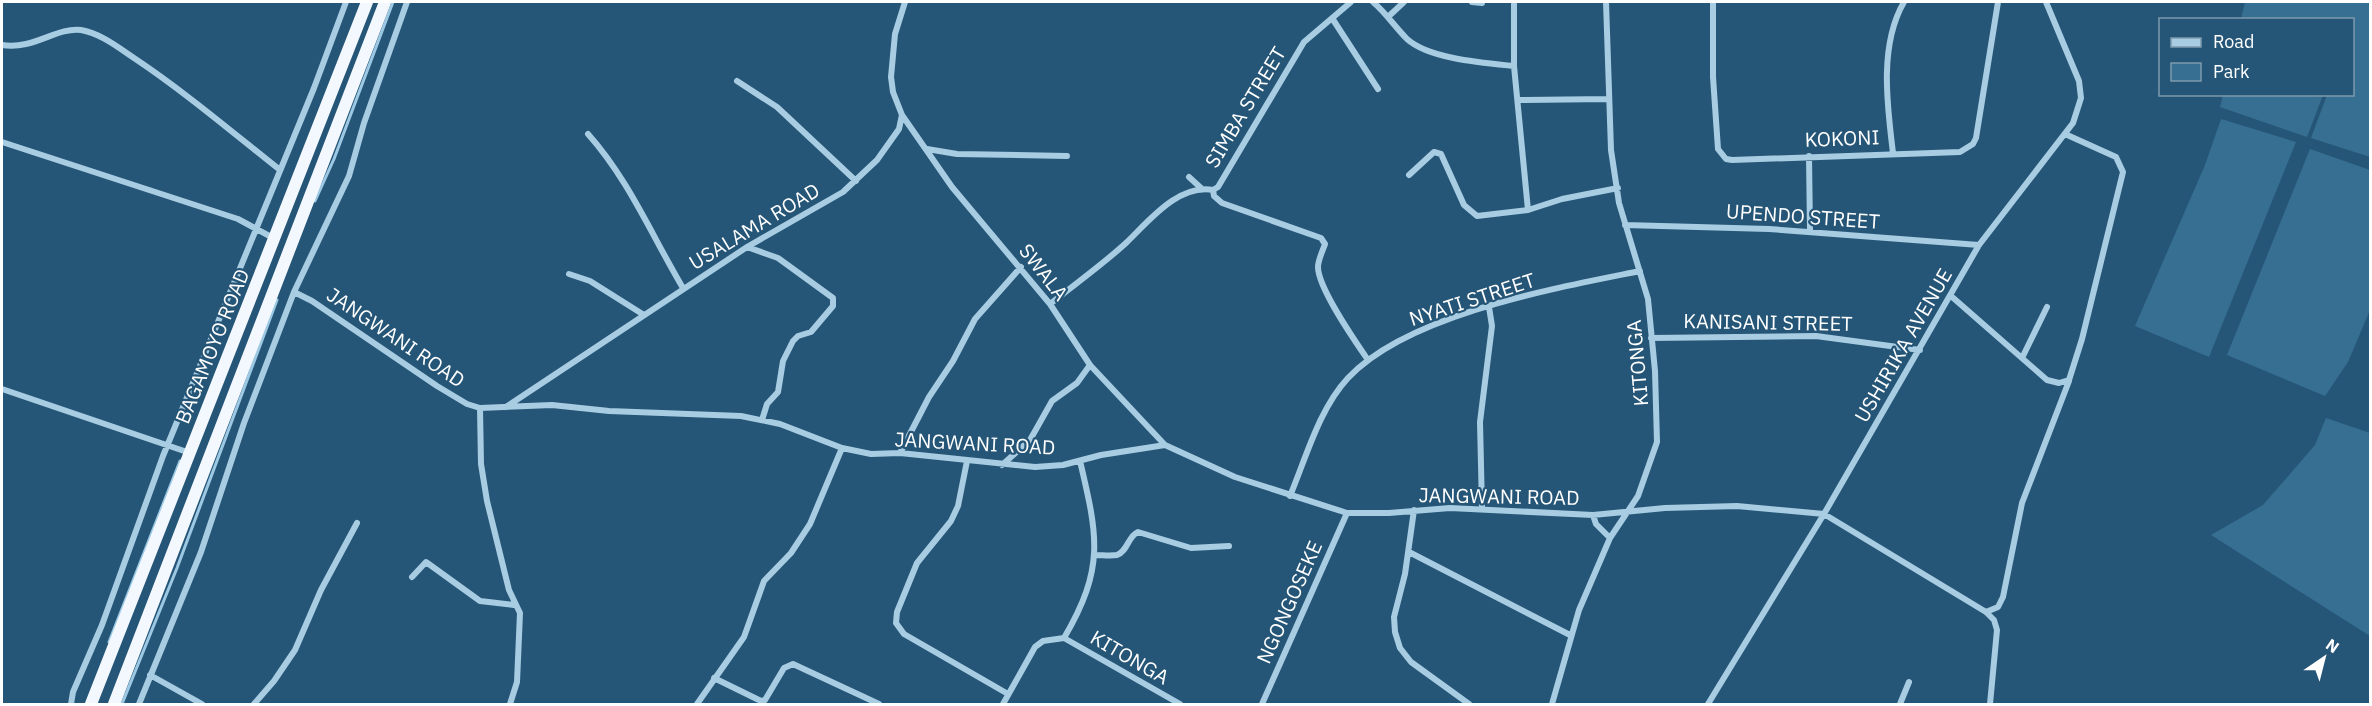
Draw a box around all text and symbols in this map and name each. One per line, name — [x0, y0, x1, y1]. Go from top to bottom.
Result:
legend — [2159, 18, 2354, 96]
text: Road — [2213, 30, 2254, 53]
street label: SIMBA STREET — [1198, 41, 1292, 173]
text: Park — [2213, 60, 2250, 83]
street label: KOKONI — [1804, 123, 1880, 153]
street label: USALAMA ROAD — [684, 176, 824, 276]
street label: UPENDO STREET — [1725, 197, 1881, 235]
street label: SWALA — [1013, 238, 1075, 306]
street label: USHIRIKA AVENUE — [1848, 263, 1958, 427]
street label: BAGAMOYO ROAD — [169, 265, 255, 427]
street label: NYATI STREET — [1406, 266, 1538, 332]
street label: JANGWANI ROAD — [322, 281, 470, 393]
street label: KANISANI STREET — [1683, 307, 1853, 337]
street label: KITONGA — [1620, 319, 1654, 407]
street label: JANGWANI ROAD — [894, 425, 1056, 461]
street label: JANGWANI ROAD — [1418, 481, 1580, 511]
street label: NGONGOSEKE — [1250, 536, 1328, 668]
street label: KITONGA — [1086, 624, 1174, 690]
north arrow — [2294, 628, 2354, 688]
text: N — [2322, 634, 2343, 657]

